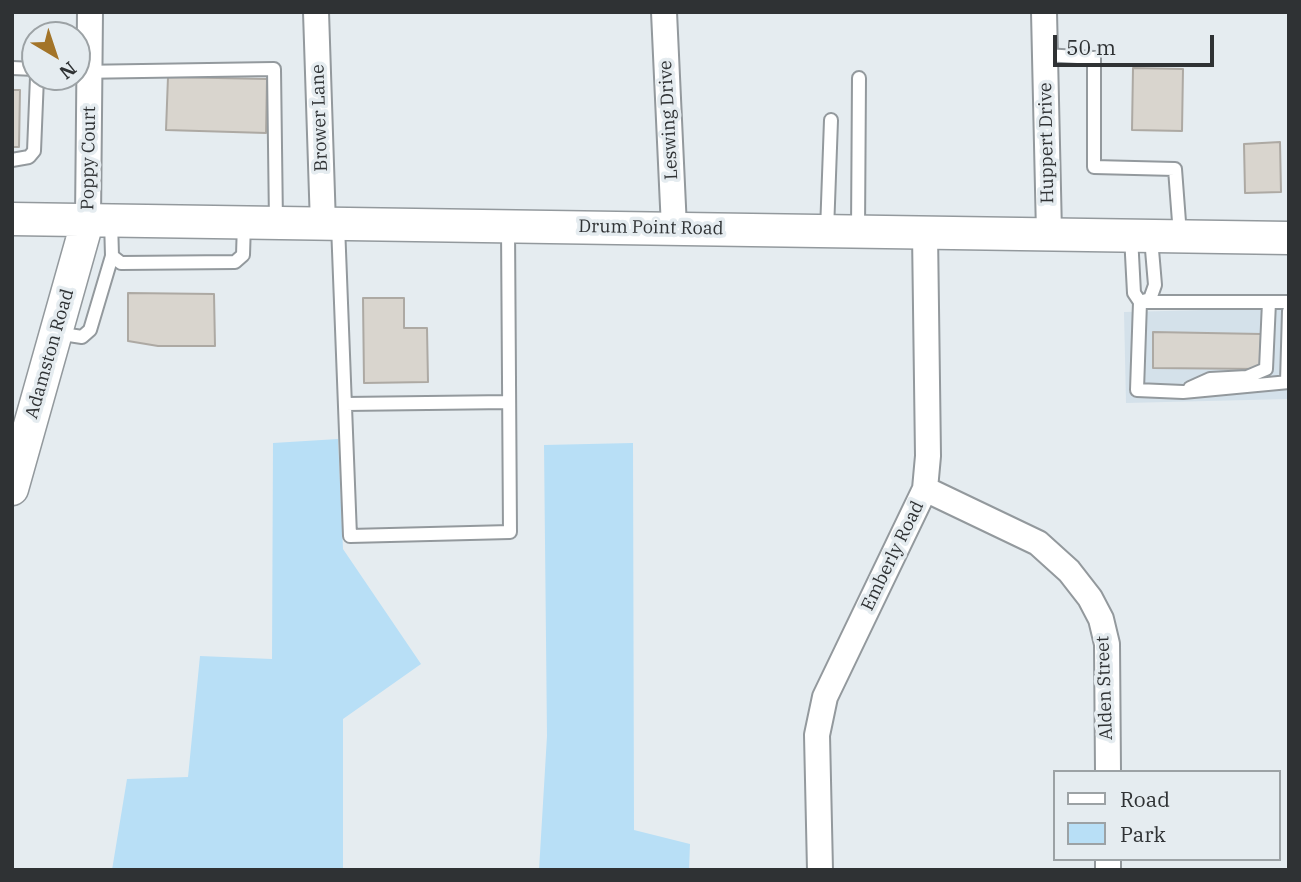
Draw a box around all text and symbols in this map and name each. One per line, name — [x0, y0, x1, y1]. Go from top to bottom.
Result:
north arrow — [21, 21, 91, 91]
scale bar — [1056, 21, 1217, 65]
text: 50 m — [1066, 33, 1116, 61]
text: N — [55, 57, 81, 85]
street label: Leswing Drive — [655, 60, 683, 180]
street label: Brower Lane — [307, 64, 333, 172]
street label: Huppert Drive — [1035, 82, 1059, 204]
street label: Poppy Court — [77, 106, 101, 210]
street label: Drum Point Road — [578, 216, 724, 240]
street label: Adamston Road — [21, 287, 79, 421]
street label: Emberly Road — [857, 498, 929, 614]
street label: Alden Street — [1092, 635, 1118, 741]
legend — [1052, 770, 1280, 861]
text: Road — [1120, 785, 1170, 813]
text: Park — [1120, 820, 1166, 848]

